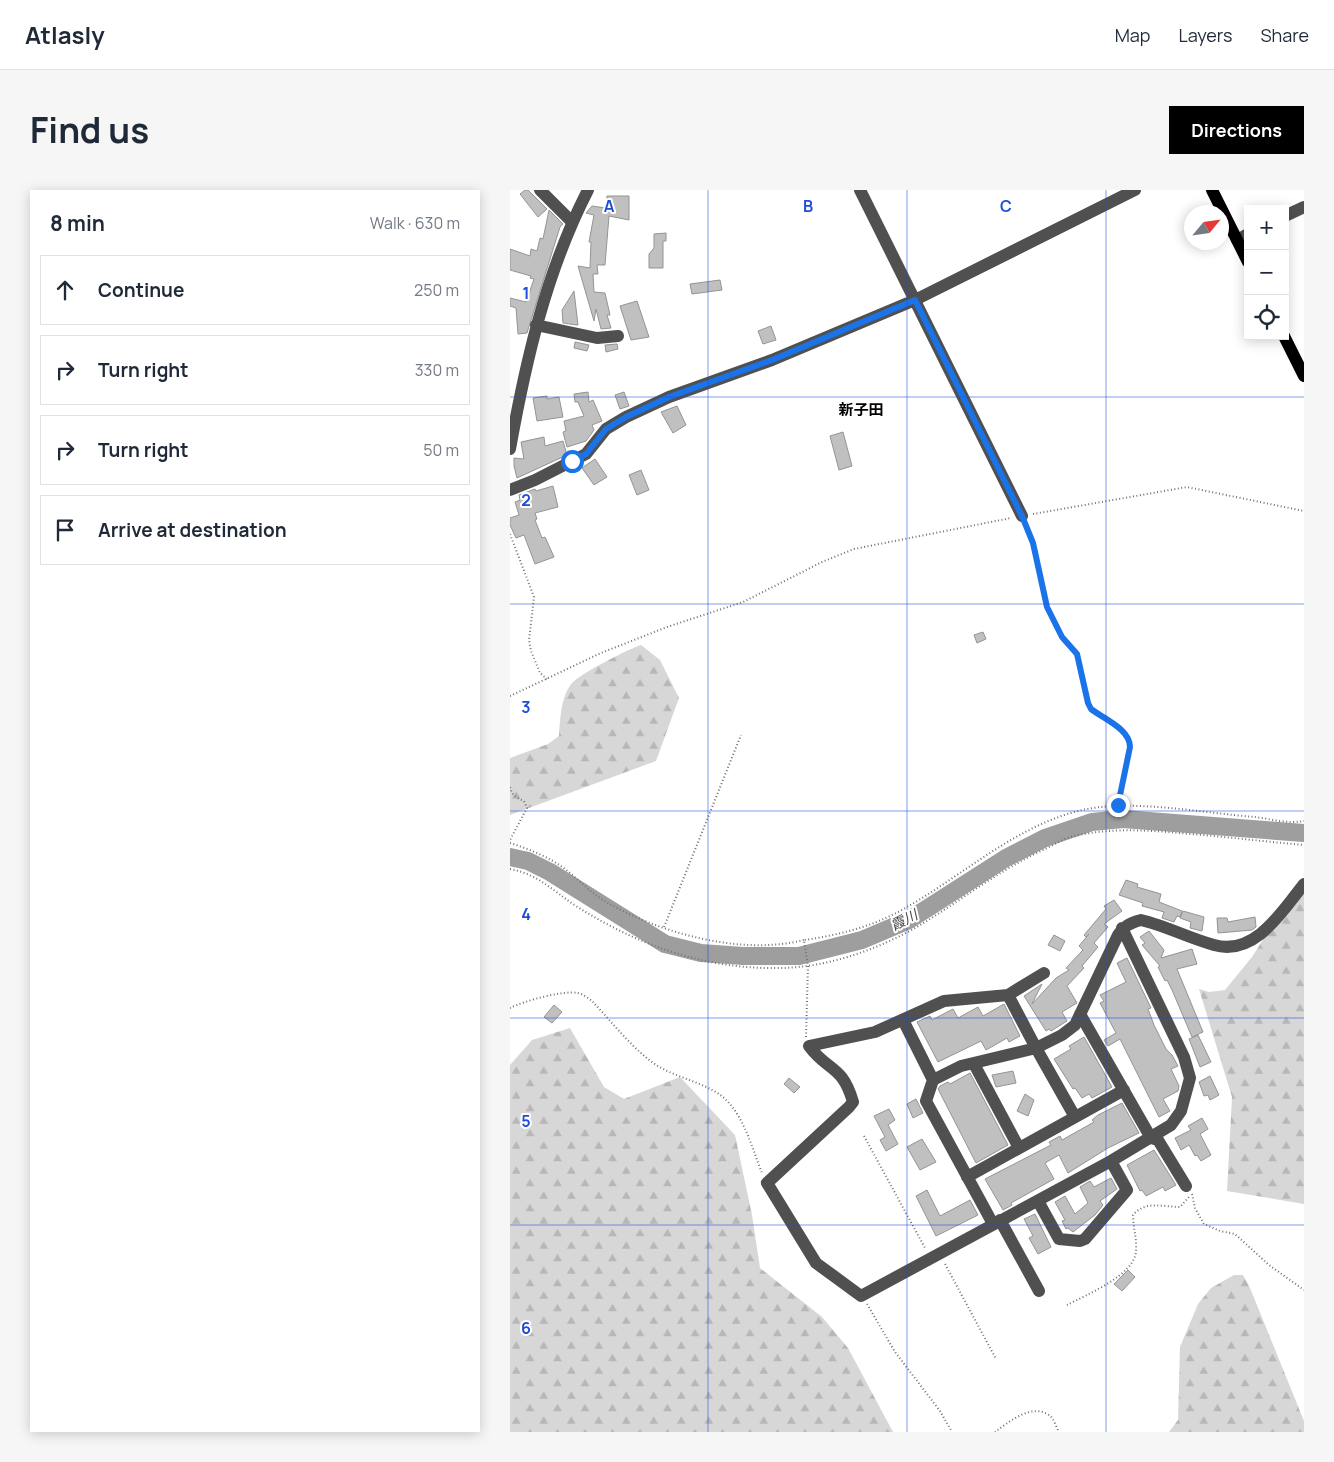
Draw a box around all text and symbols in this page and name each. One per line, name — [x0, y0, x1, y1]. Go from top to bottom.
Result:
text: Atlasly — [25, 18, 105, 51]
text: Map — [1115, 23, 1150, 47]
text: Layers — [1178, 23, 1232, 47]
text: Share — [1260, 23, 1309, 47]
text: Find us — [30, 106, 149, 154]
button: Directions — [1169, 106, 1304, 154]
text: A — [604, 195, 615, 217]
text: B — [803, 195, 813, 217]
text: C — [1000, 195, 1012, 217]
north arrow — [1184, 205, 1229, 250]
map controls — [1244, 205, 1289, 340]
button: + — [1244, 205, 1289, 250]
text: 8 min — [50, 209, 105, 237]
text: Walk · 630 m — [370, 212, 460, 234]
button: − — [1244, 250, 1289, 295]
icon: ahead — [51, 276, 79, 304]
text: Continue — [98, 277, 184, 303]
text: 250 m — [414, 279, 459, 301]
text: 1 — [522, 282, 530, 304]
button: locate — [1244, 295, 1289, 340]
icon: right — [51, 356, 79, 384]
text: Turn right — [98, 357, 188, 383]
text: 330 m — [415, 359, 459, 381]
district label: 新子田 — [838, 399, 884, 420]
icon: right — [51, 436, 79, 464]
text: Turn right — [98, 437, 188, 463]
text: 50 m — [423, 439, 459, 461]
route start — [561, 450, 584, 473]
text: 2 — [521, 489, 531, 511]
icon: arrive — [51, 516, 79, 544]
text: Arrive at destination — [98, 517, 287, 543]
text: 3 — [521, 696, 531, 718]
route end — [1107, 794, 1130, 817]
text: 4 — [521, 903, 531, 925]
water label: 霞川 — [887, 904, 922, 934]
text: 5 — [521, 1110, 531, 1132]
text: 6 — [521, 1317, 531, 1339]

